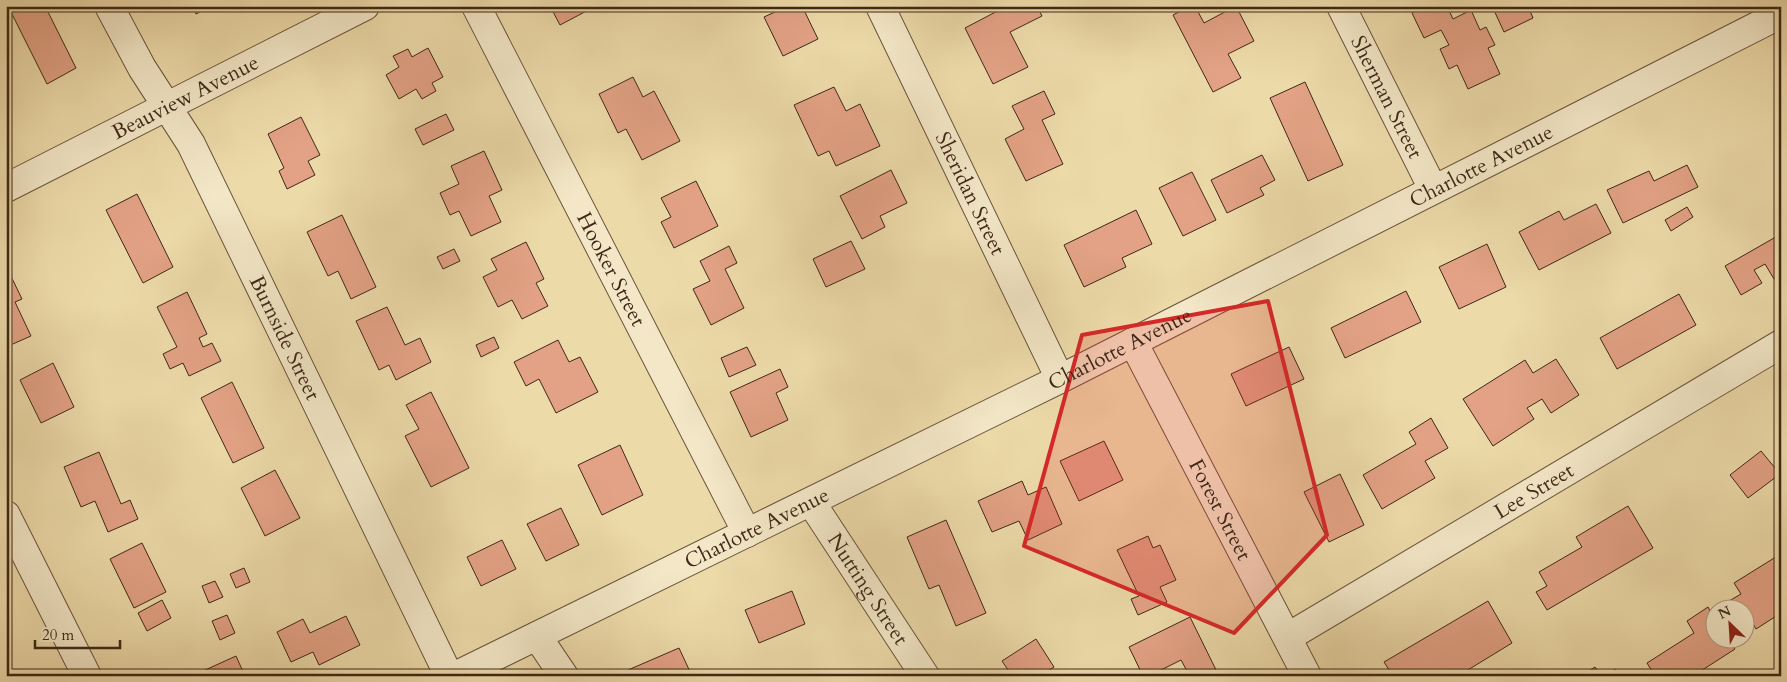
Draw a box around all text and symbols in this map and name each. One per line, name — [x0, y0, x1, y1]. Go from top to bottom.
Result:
street label: Sherman Street — [1344, 31, 1430, 164]
street label: Beauview Avenue — [107, 48, 264, 146]
street label: Charlotte Avenue — [1404, 117, 1558, 214]
street label: Sheridan Street — [928, 127, 1013, 260]
street label: Hooker Street — [570, 207, 653, 332]
street label: Burnside Street — [242, 271, 328, 405]
street label: Charlotte Avenue — [1043, 300, 1197, 397]
street label: Forest Street — [1182, 454, 1259, 566]
street label: Lee Street — [1489, 456, 1579, 526]
street label: Charlotte Avenue — [679, 480, 834, 576]
street label: Nutting Street — [821, 527, 916, 651]
north arrow — [1704, 600, 1754, 650]
text: N — [1715, 601, 1734, 624]
scale bar — [35, 617, 120, 649]
text: 20 m — [42, 625, 74, 645]

